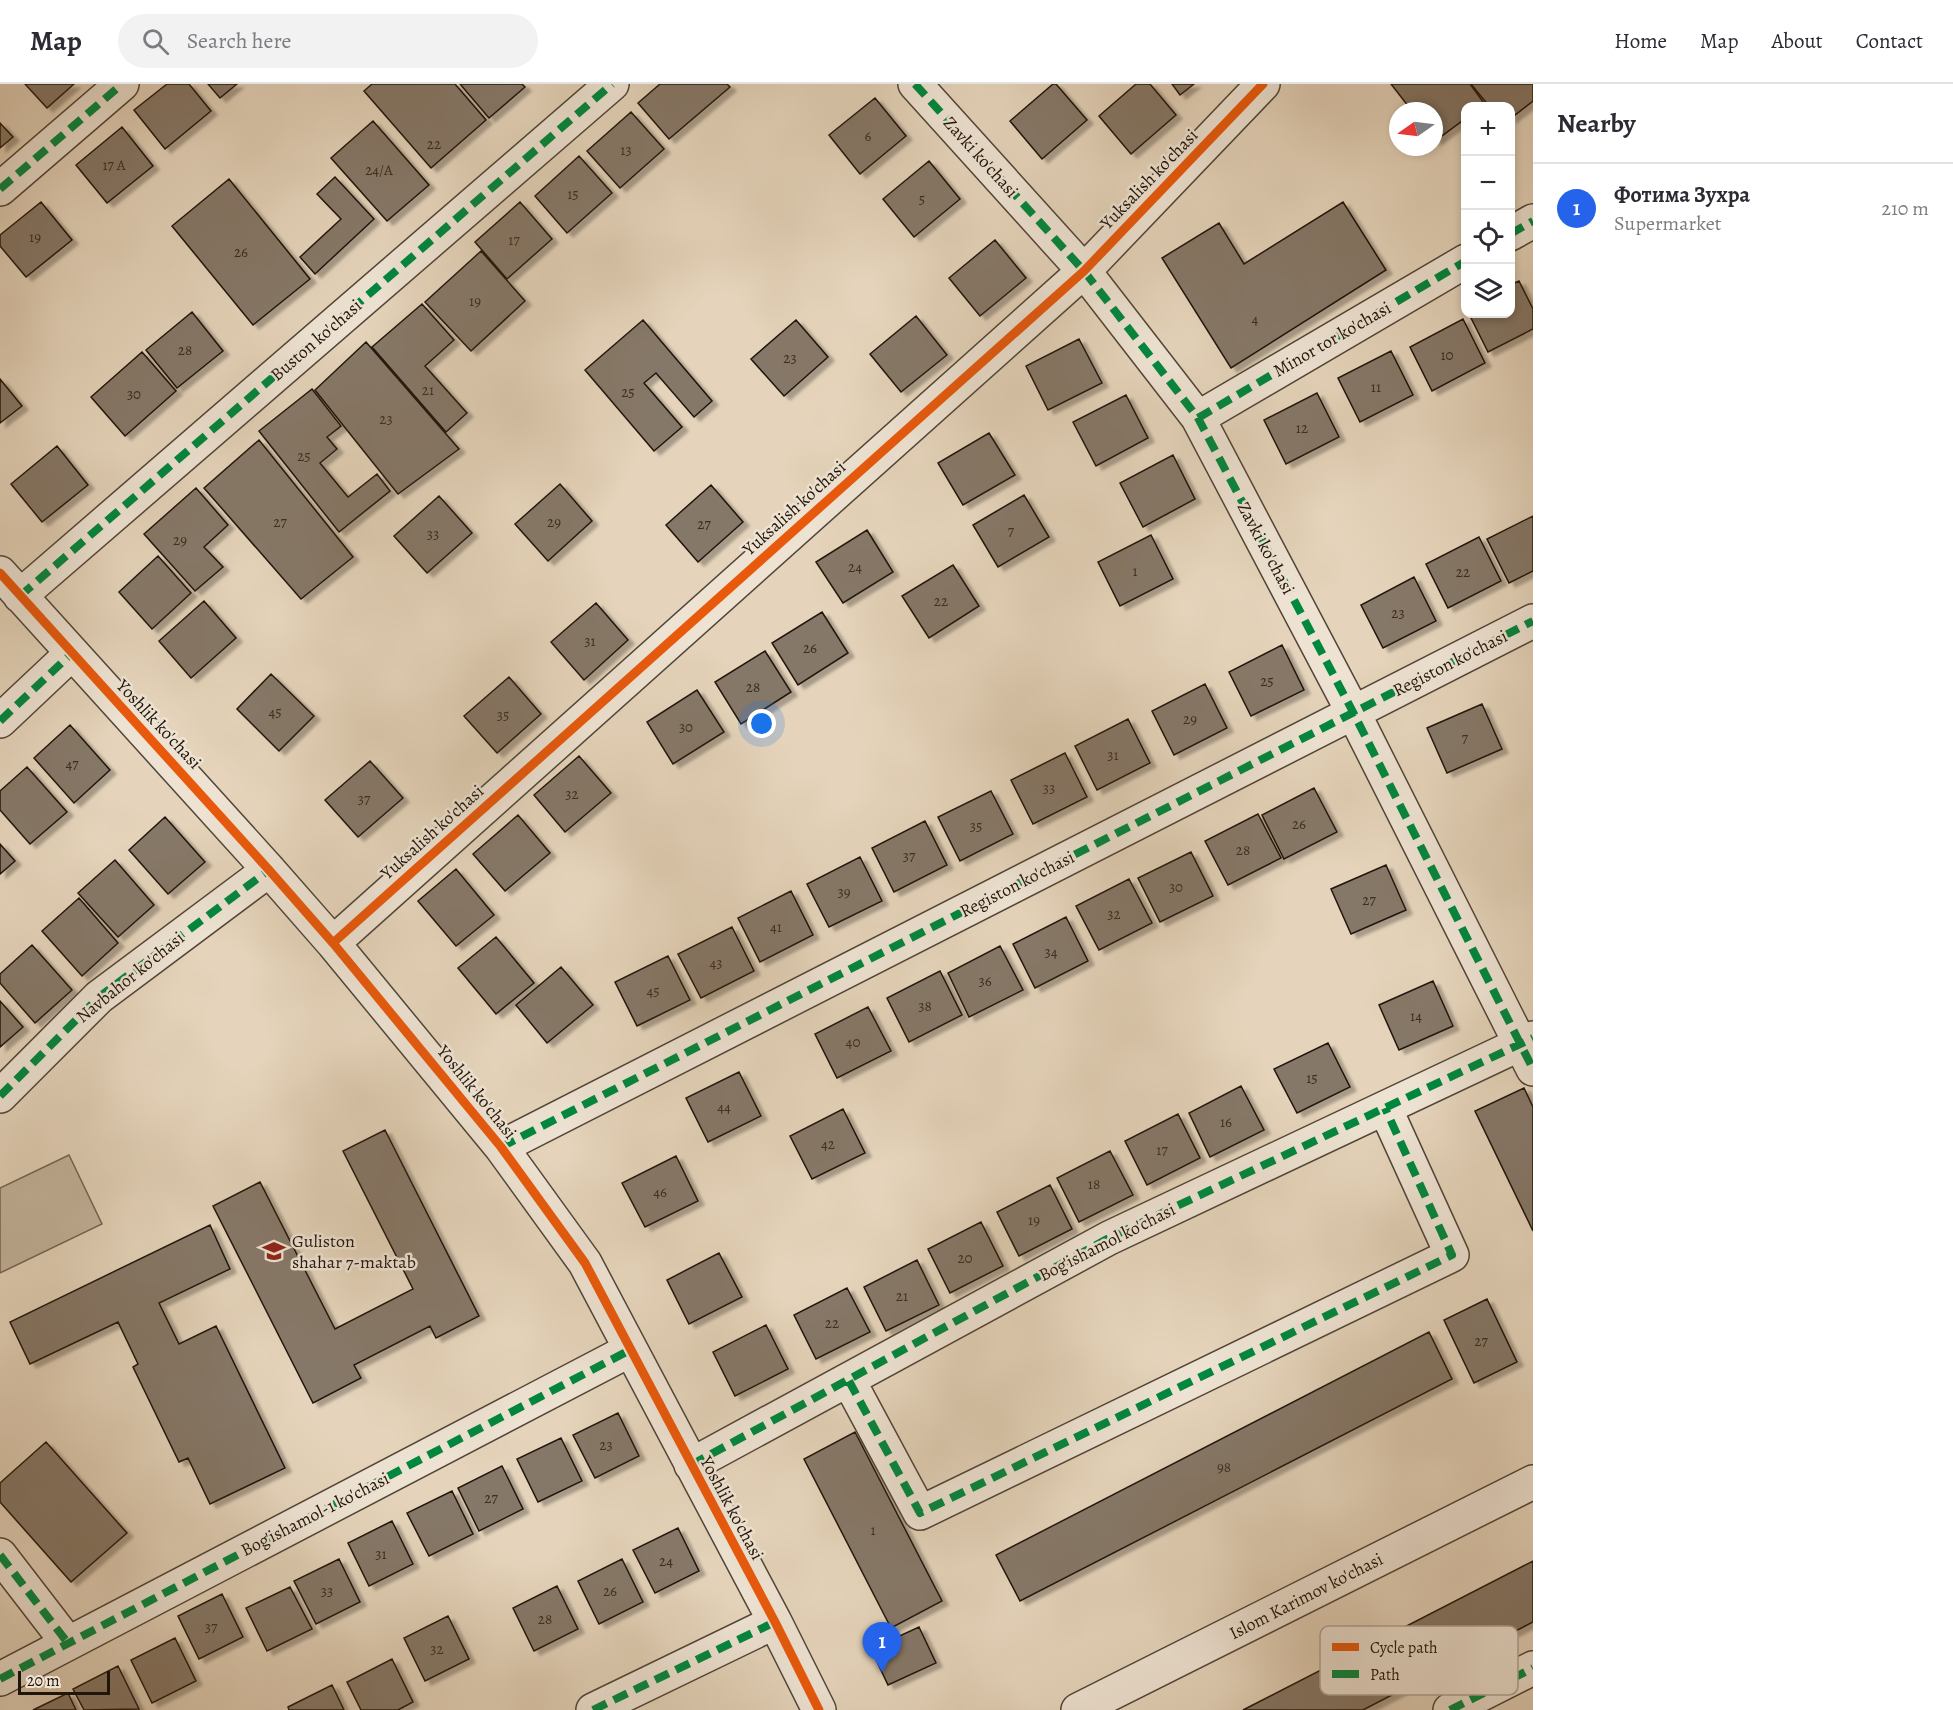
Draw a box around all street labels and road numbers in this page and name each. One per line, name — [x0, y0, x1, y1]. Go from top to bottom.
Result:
street label: Zavki ko'chasi — [938, 111, 1024, 203]
street label: Yuksalish ko'chasi — [1094, 124, 1203, 235]
street label: Buston ko'chasi — [265, 294, 367, 386]
street label: Minor tor ko'chasi — [1269, 296, 1395, 382]
street label: Yuksalish ko'chasi — [737, 455, 851, 561]
street label: Zavki ko'chasi — [1232, 498, 1300, 598]
street label: Registon ko'chasi — [1389, 624, 1511, 702]
street label: Yoshlik ko'chasi — [111, 673, 207, 774]
street label: Yuksalish ko'chasi — [375, 779, 489, 885]
street label: Registon ko'chasi — [956, 845, 1078, 923]
street label: Navbahor ko'chasi — [71, 926, 189, 1028]
street label: Yoshlik ko'chasi — [431, 1039, 522, 1144]
street label: Bog'ishamol ko'chasi — [1034, 1197, 1180, 1287]
street label: Yoshlik ko'chasi — [694, 1451, 769, 1564]
street label: Bog'ishamol-1 ko'chasi — [237, 1466, 393, 1562]
street label: Islom Karimov ko'chasi — [1225, 1547, 1387, 1645]

